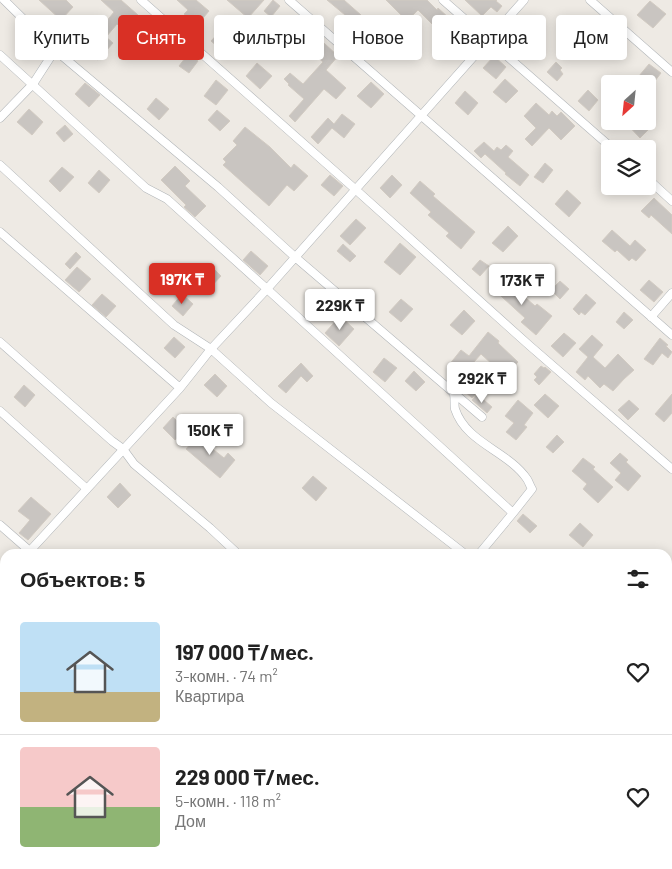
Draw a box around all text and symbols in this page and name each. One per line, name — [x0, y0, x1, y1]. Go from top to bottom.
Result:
chip: Купить — [15, 15, 108, 60]
chip: Снять — [118, 15, 204, 60]
chip: Фильтры — [214, 15, 324, 60]
chip: Новое — [334, 15, 422, 60]
chip: Квартира — [432, 15, 546, 60]
chip: Дом — [556, 15, 627, 60]
north arrow — [601, 75, 656, 130]
map controls — [601, 75, 656, 195]
button: layers — [601, 140, 656, 195]
pin: 197K ₸ — [141, 262, 223, 305]
pin: 173K ₸ — [481, 264, 563, 306]
text: 197K ₸ — [160, 269, 204, 288]
text: 173K ₸ — [500, 270, 544, 289]
pin: 229K ₸ — [299, 288, 381, 331]
text: 229K ₸ — [316, 295, 364, 314]
pin: 292K ₸ — [441, 362, 523, 404]
text: 292K ₸ — [458, 368, 506, 387]
pin: 150K ₸ — [169, 414, 251, 456]
text: 150K ₸ — [187, 420, 233, 439]
icon: filters — [624, 565, 652, 593]
text: Объектов: 5 — [20, 566, 145, 591]
text: 197 000 ₸/мес. — [175, 639, 314, 664]
icon: home — [60, 642, 120, 702]
icon: heart — [624, 658, 652, 686]
text: 3-комн. · 74 m² — [175, 666, 278, 685]
text: Квартира — [175, 686, 244, 705]
text: 229 000 ₸/мес. — [175, 764, 320, 789]
icon: home — [60, 767, 120, 827]
icon: heart — [624, 783, 652, 811]
text: 5-комн. · 118 m² — [175, 791, 281, 810]
text: Дом — [175, 811, 206, 830]

